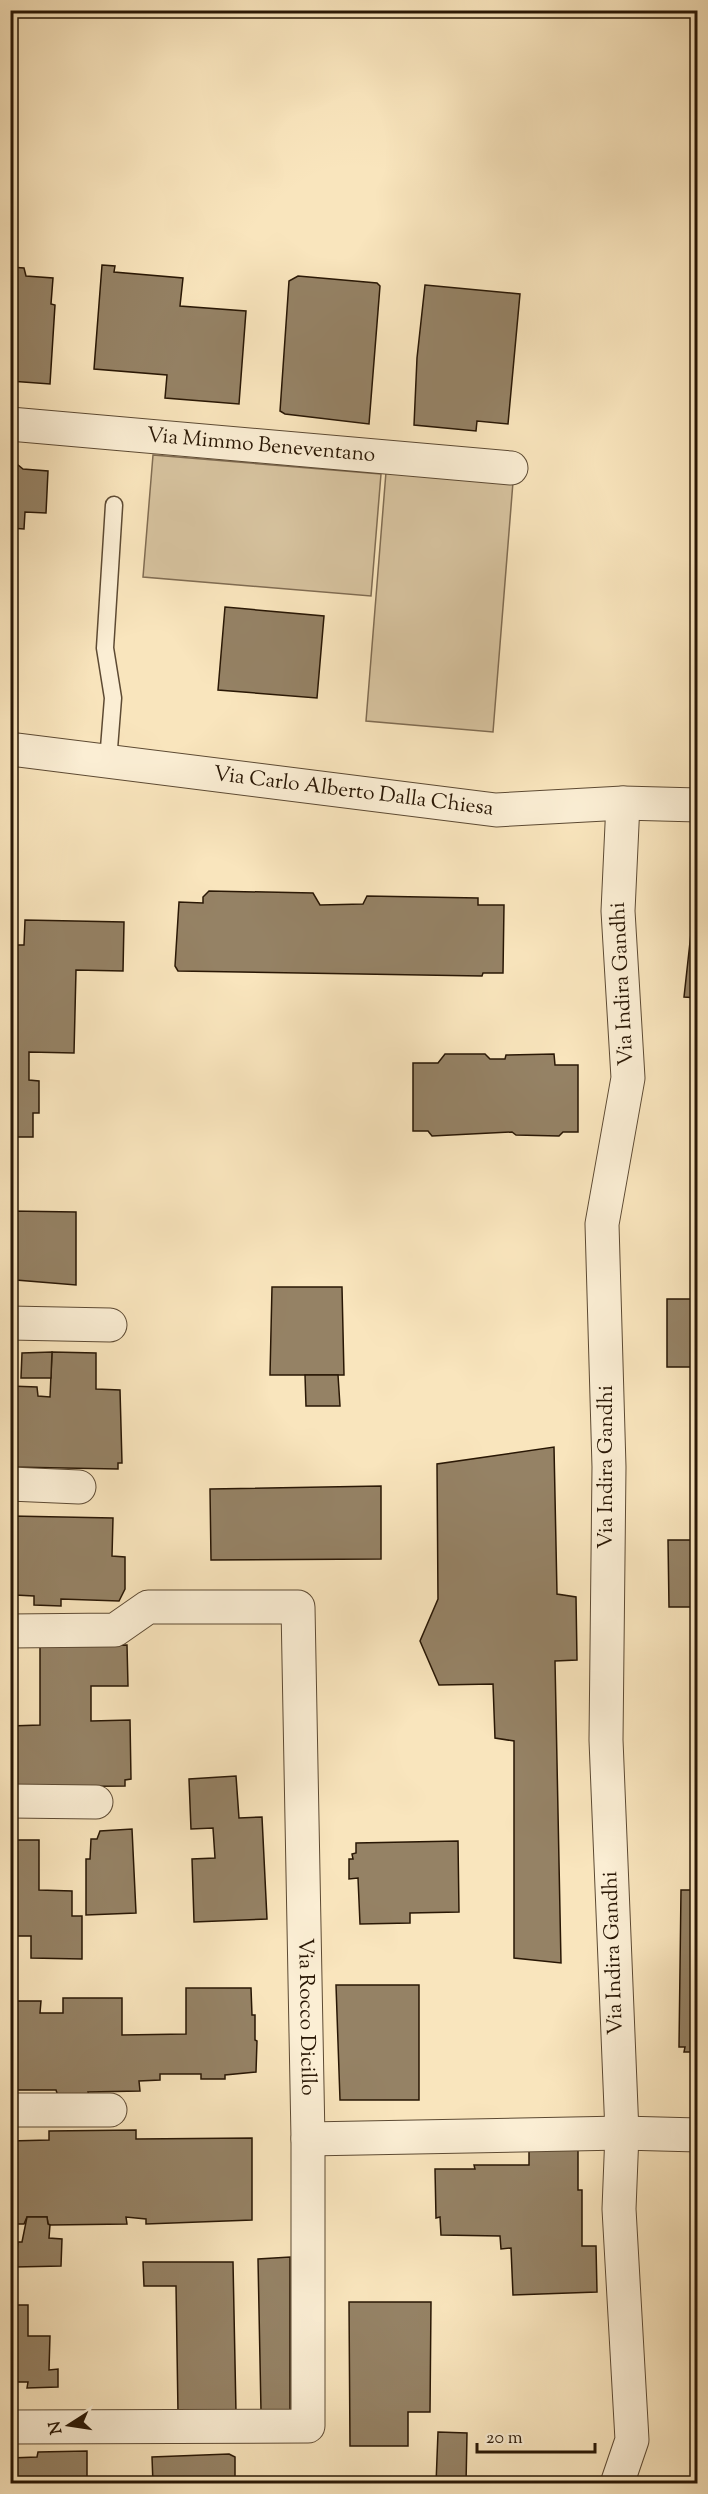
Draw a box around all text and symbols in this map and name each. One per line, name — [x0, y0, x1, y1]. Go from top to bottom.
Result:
street label: Via Mimmo Beneventano — [145, 421, 377, 471]
street label: Via Carlo Alberto Dalla Chiesa — [212, 760, 495, 825]
street label: Via Indira Gandhi — [604, 901, 642, 1067]
street label: Via Indira Gandhi — [592, 1385, 622, 1549]
street label: Via Indira Gandhi — [596, 1871, 632, 2035]
street label: Via Rocco Dicillo — [289, 1938, 322, 2096]
north arrow — [39, 2395, 99, 2455]
scale bar — [477, 2416, 596, 2454]
text: N — [44, 2419, 69, 2436]
text: 20 m — [486, 2426, 523, 2452]

